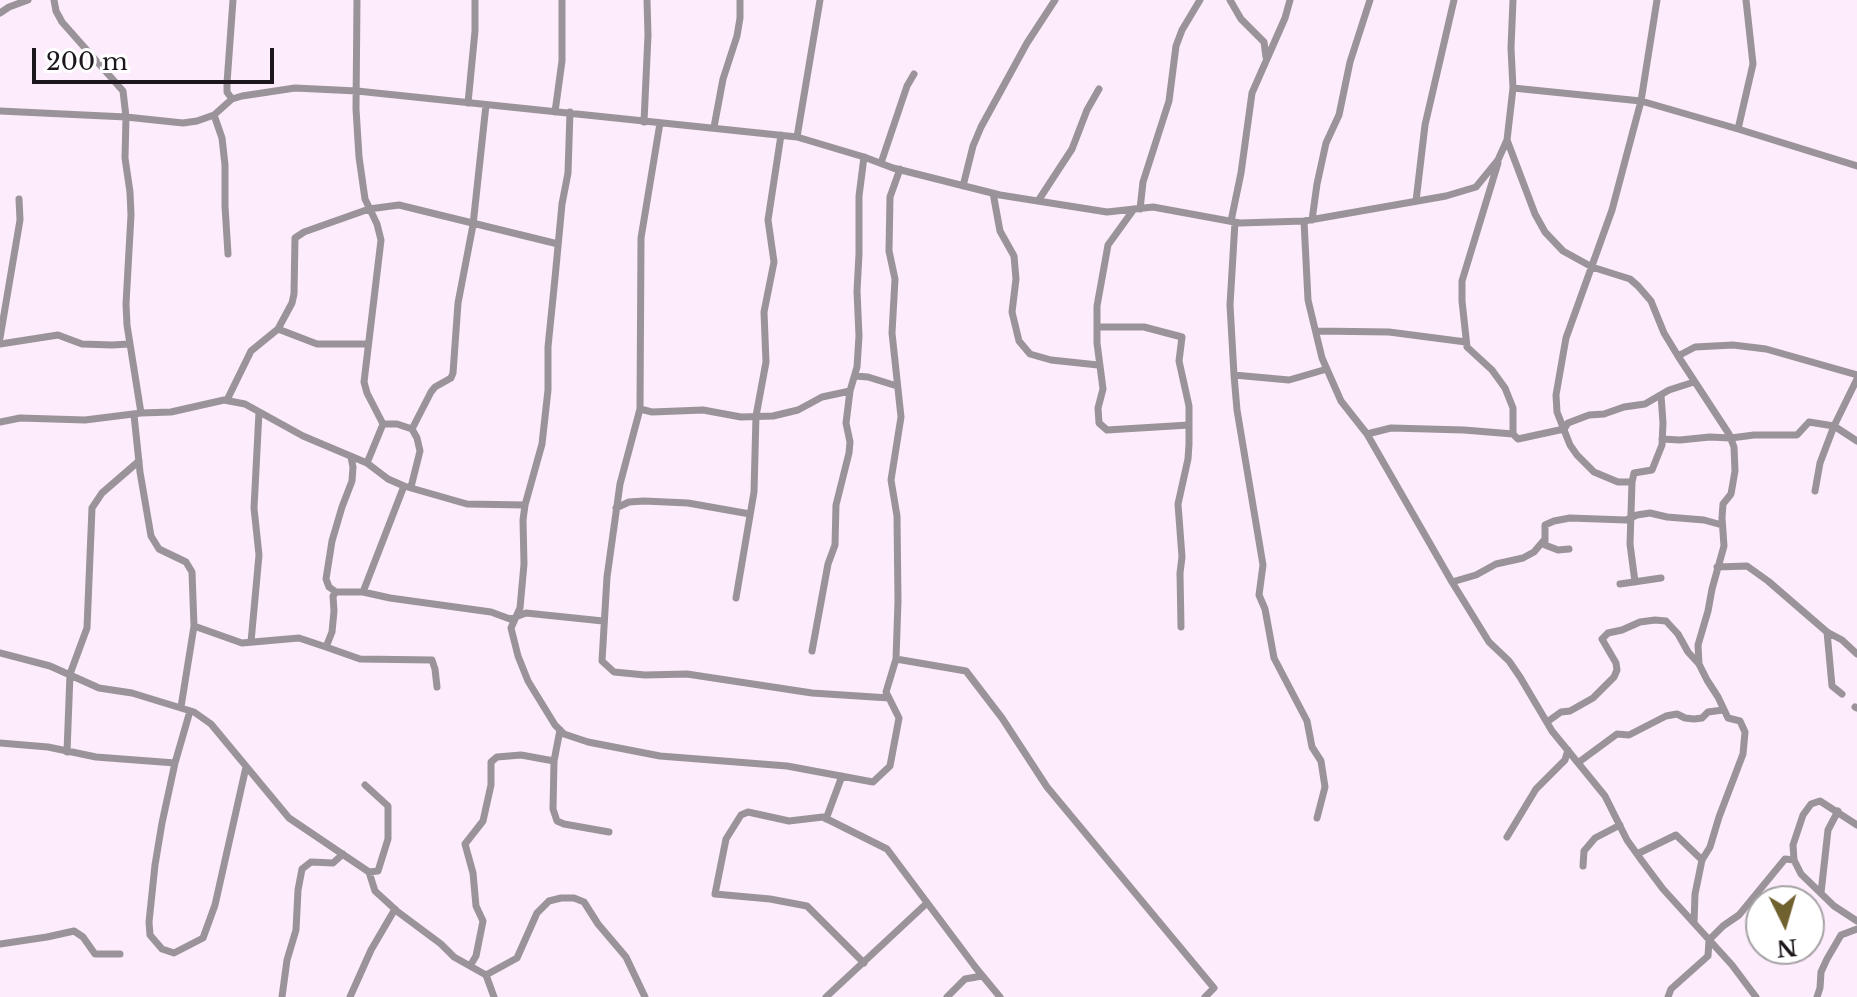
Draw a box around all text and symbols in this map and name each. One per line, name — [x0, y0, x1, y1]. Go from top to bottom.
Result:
scale bar — [36, 32, 278, 82]
text: 200 m — [46, 47, 128, 76]
north arrow — [1745, 885, 1825, 965]
text: N — [1775, 933, 1798, 962]

